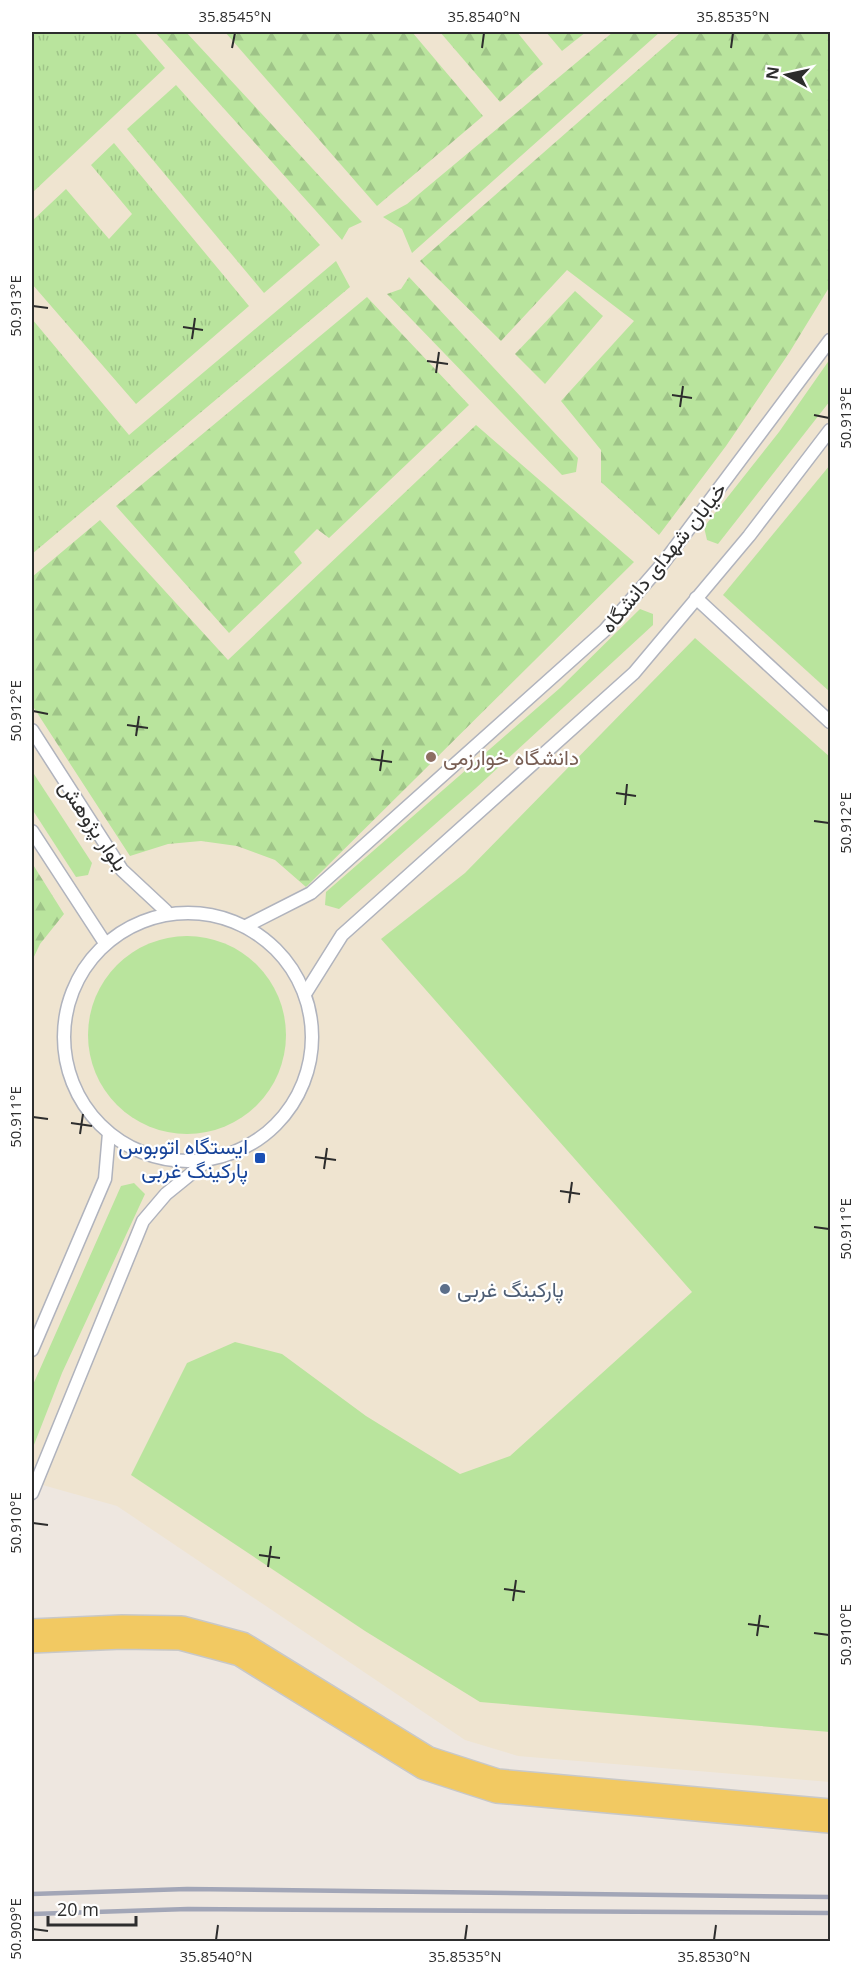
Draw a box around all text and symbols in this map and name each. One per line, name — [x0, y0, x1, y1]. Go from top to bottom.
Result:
text: 35.8545°N — [198, 6, 272, 26]
text: 35.8540°N — [447, 6, 521, 26]
text: 35.8535°N — [696, 6, 770, 26]
north arrow — [757, 45, 817, 105]
text: N — [760, 65, 784, 81]
text: 50.913°E — [5, 275, 25, 337]
text: 50.913°E — [835, 387, 855, 449]
street label: خیابان شهدای دانشگاه — [593, 476, 733, 638]
text: 50.912°E — [5, 680, 25, 742]
place label: دانشگاه خوارزمی — [443, 743, 579, 771]
marker: دانشگاه خوارزمی — [424, 750, 438, 764]
street label: بلوار پژوهش — [52, 774, 135, 877]
text: 50.912°E — [835, 792, 855, 854]
text: 50.911°E — [5, 1086, 25, 1148]
place label: ایستگاه اتوبوس پارکینگ غربی — [118, 1132, 248, 1185]
marker: ایستگاه اتوبوس پارکینگ غربی — [253, 1151, 267, 1165]
text: 50.911°E — [835, 1198, 855, 1260]
place label: پارکینگ غربی — [457, 1275, 564, 1304]
marker: پارکینگ غربی — [438, 1282, 452, 1296]
text: 50.910°E — [5, 1492, 25, 1554]
text: 50.910°E — [835, 1604, 855, 1666]
scale bar — [48, 1889, 136, 1927]
text: 20 m — [57, 1897, 99, 1921]
text: 50.909°E — [5, 1898, 25, 1960]
text: 35.8540°N — [179, 1946, 253, 1966]
text: 35.8535°N — [428, 1946, 502, 1966]
text: 35.8530°N — [677, 1946, 751, 1966]

